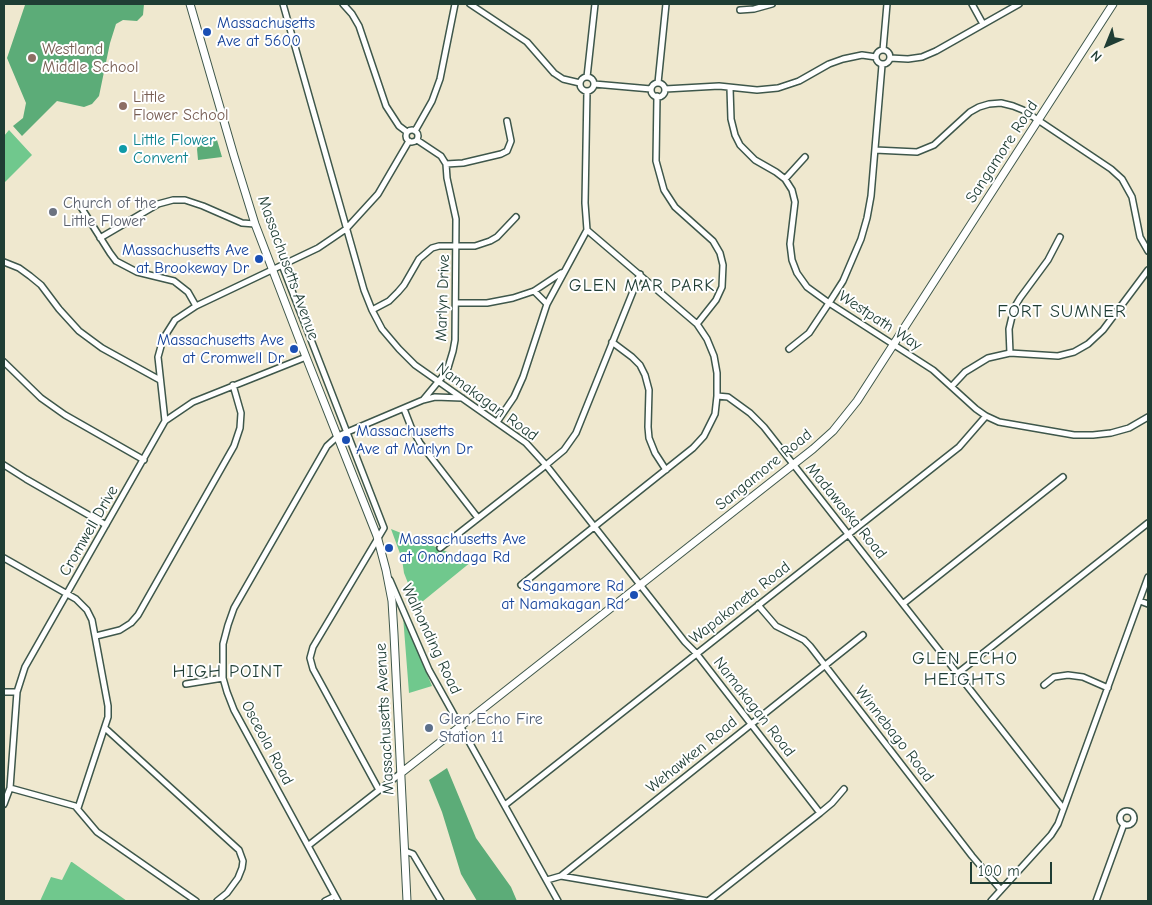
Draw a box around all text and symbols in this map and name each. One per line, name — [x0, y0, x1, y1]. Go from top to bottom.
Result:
place label: Massachusetts Ave at 5600 — [217, 13, 315, 51]
north arrow — [1082, 20, 1132, 70]
marker: Massachusetts Ave at 5600 — [201, 26, 213, 38]
place label: Westland Middle School — [42, 39, 138, 77]
text: N — [1087, 47, 1105, 65]
marker: Westland Middle School — [26, 52, 38, 64]
place label: Little Flower School — [133, 87, 229, 125]
street label: Sangamore Road — [962, 97, 1042, 207]
marker: Little Flower School — [117, 100, 129, 112]
place label: Little Flower Convent — [133, 130, 215, 168]
marker: Little Flower Convent — [117, 143, 129, 155]
place label: Church of the Little Flower — [63, 193, 156, 231]
street label: Massachusetts Avenue — [253, 193, 323, 343]
marker: Church of the Little Flower — [47, 206, 59, 218]
place label: Massachusetts Ave at Brookeway Dr — [122, 240, 249, 278]
marker: Massachusetts Ave at Brookeway Dr — [253, 253, 265, 265]
street label: Marlyn Drive — [432, 254, 454, 342]
district label: GLEN MAR PARK — [567, 275, 717, 297]
street label: Westpath Way — [835, 287, 925, 355]
district label: FORT SUMNER — [996, 301, 1128, 323]
place label: Massachusetts Ave at Cromwell Dr — [157, 330, 284, 368]
marker: Massachusetts Ave at Cromwell Dr — [288, 343, 300, 355]
street label: Namakagan Road — [432, 359, 542, 445]
place label: Massachusetts Ave at Marlyn Dr — [356, 421, 472, 459]
street label: Sangamore Road — [712, 425, 816, 515]
marker: Massachusetts Ave at Marlyn Dr — [340, 434, 352, 446]
street label: Madawaska Road — [801, 459, 891, 563]
street label: Cromwell Drive — [55, 482, 123, 580]
place label: Massachusetts Ave at Onondaga Rd — [399, 529, 526, 567]
marker: Massachusetts Ave at Onondaga Rd — [383, 542, 395, 554]
street label: Wapakoneta Road — [686, 558, 794, 648]
place label: Sangamore Rd at Namakagan Rd — [501, 576, 624, 614]
street label: Walhonding Road — [397, 581, 465, 697]
marker: Sangamore Rd at Namakagan Rd — [628, 589, 640, 601]
street label: Massachusetts Avenue — [371, 643, 399, 795]
district label: GLEN ECHO HEIGHTS — [911, 648, 1019, 691]
street label: Namakagan Road — [709, 653, 799, 761]
district label: HIGH POINT — [171, 661, 285, 683]
street label: Winnebago Road — [850, 682, 938, 786]
street label: Osceola Road — [237, 698, 297, 788]
place label: Glen Echo Fire Station 11 — [439, 709, 543, 747]
street label: Wehawken Road — [643, 712, 741, 798]
marker: Glen Echo Fire Station 11 — [423, 722, 435, 734]
scale bar — [972, 852, 1054, 884]
text: 100 m — [978, 862, 1020, 880]

